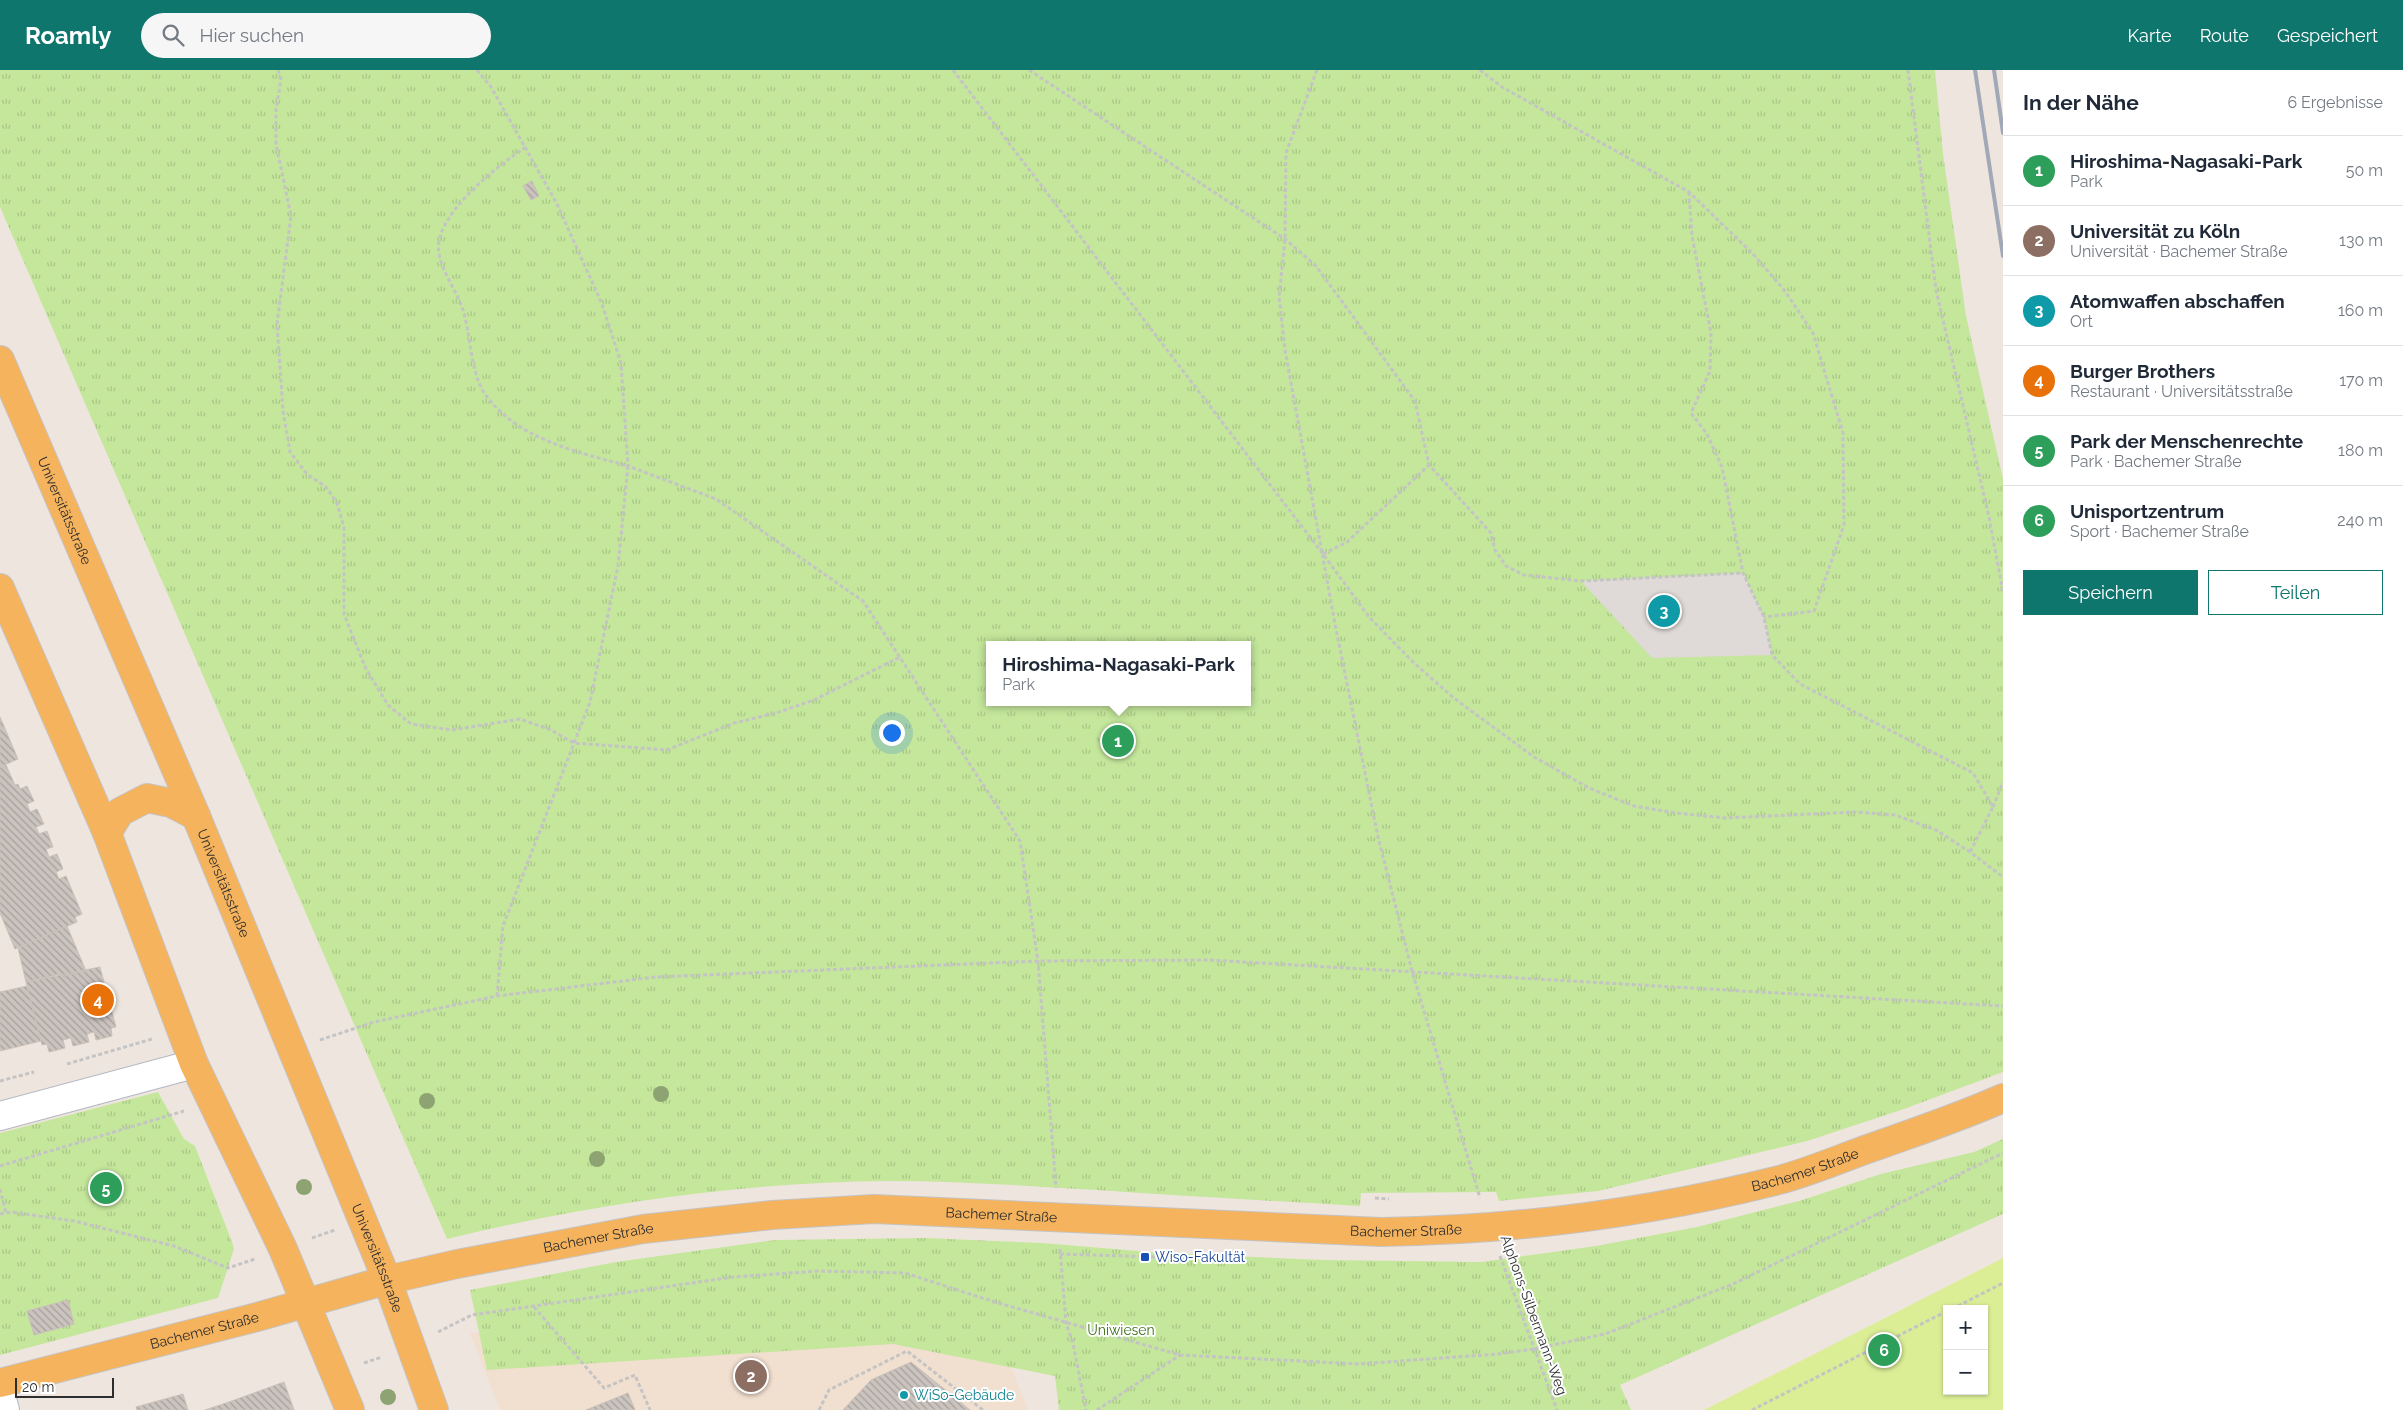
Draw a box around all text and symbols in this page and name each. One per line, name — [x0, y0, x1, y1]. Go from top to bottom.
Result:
search box — [141, 13, 491, 58]
text: Roamly — [25, 21, 111, 50]
icon: search — [159, 21, 187, 49]
text: Hier suchen — [199, 24, 304, 46]
text: Karte — [2128, 25, 2172, 46]
text: Route — [2200, 25, 2249, 46]
text: Gespeichert — [2277, 25, 2378, 46]
text: In der Nähe — [2023, 90, 2139, 115]
text: 6 Ergebnisse — [2287, 93, 2383, 112]
text: Hiroshima-Nagasaki-Park — [2070, 150, 2302, 172]
text: 1 — [2035, 161, 2043, 180]
text: 50 m — [2346, 161, 2383, 180]
text: Park — [2070, 172, 2103, 191]
text: Universität zu Köln — [2070, 220, 2240, 242]
text: 2 — [2034, 231, 2044, 250]
text: 130 m — [2339, 231, 2383, 250]
text: Universität · Bachemer Straße — [2070, 242, 2288, 261]
text: Atomwaffen abschaffen — [2070, 290, 2285, 312]
text: 3 — [2035, 301, 2043, 320]
text: 160 m — [2338, 301, 2383, 320]
text: Ort — [2070, 312, 2093, 331]
text: Burger Brothers — [2070, 360, 2215, 382]
text: 4 — [2034, 371, 2044, 390]
text: 170 m — [2339, 371, 2383, 390]
text: Restaurant · Universitätsstraße — [2070, 382, 2293, 401]
text: Park der Menschenrechte — [2070, 430, 2303, 452]
text: 5 — [2035, 441, 2043, 460]
text: 180 m — [2338, 441, 2383, 460]
text: Park · Bachemer Straße — [2070, 452, 2242, 471]
street label: Universitätsstraße — [35, 454, 95, 567]
text: Unisportzentrum — [2070, 500, 2224, 522]
text: 6 — [2034, 511, 2044, 530]
text: 240 m — [2337, 511, 2383, 530]
text: Sport · Bachemer Straße — [2070, 522, 2249, 541]
button: Speichern — [2023, 570, 2198, 615]
button: Teilen — [2208, 570, 2383, 615]
pin: 3 — [1648, 592, 1680, 630]
popup — [986, 641, 1251, 706]
text: Hiroshima-Nagasaki-Park — [1002, 653, 1235, 675]
text: Park — [1002, 675, 1035, 694]
your location — [879, 720, 905, 746]
pin: 1 — [1102, 722, 1134, 760]
street label: Universitätsstraße — [194, 827, 253, 940]
pin: 4 — [82, 981, 114, 1019]
street label: Bachemer Straße — [1750, 1145, 1861, 1194]
pin: 5 — [90, 1169, 122, 1207]
street label: Universitätsstraße — [348, 1201, 406, 1314]
street label: Bachemer Straße — [945, 1204, 1058, 1225]
street label: Bachemer Straße — [542, 1220, 654, 1256]
street label: Bachemer Straße — [1350, 1221, 1462, 1240]
street label: Alphons-Silbermann-Weg — [1498, 1233, 1570, 1397]
place label: Wiso-Fakultät — [1155, 1249, 1245, 1265]
marker: Wiso-Fakultät — [1139, 1251, 1151, 1263]
map controls — [1943, 1305, 1988, 1395]
button: + — [1943, 1305, 1988, 1350]
street label: Bachemer Straße — [148, 1309, 261, 1352]
park label: Uniwiesen — [1087, 1322, 1155, 1338]
pin: 6 — [1868, 1331, 1900, 1369]
button: − — [1943, 1350, 1988, 1395]
pin: 2 — [735, 1357, 767, 1395]
scale bar — [15, 1375, 114, 1398]
text: 20 m — [22, 1379, 54, 1395]
place label: WiSo-Gebäude — [914, 1387, 1014, 1403]
marker: WiSo-Gebäude — [898, 1389, 910, 1401]

